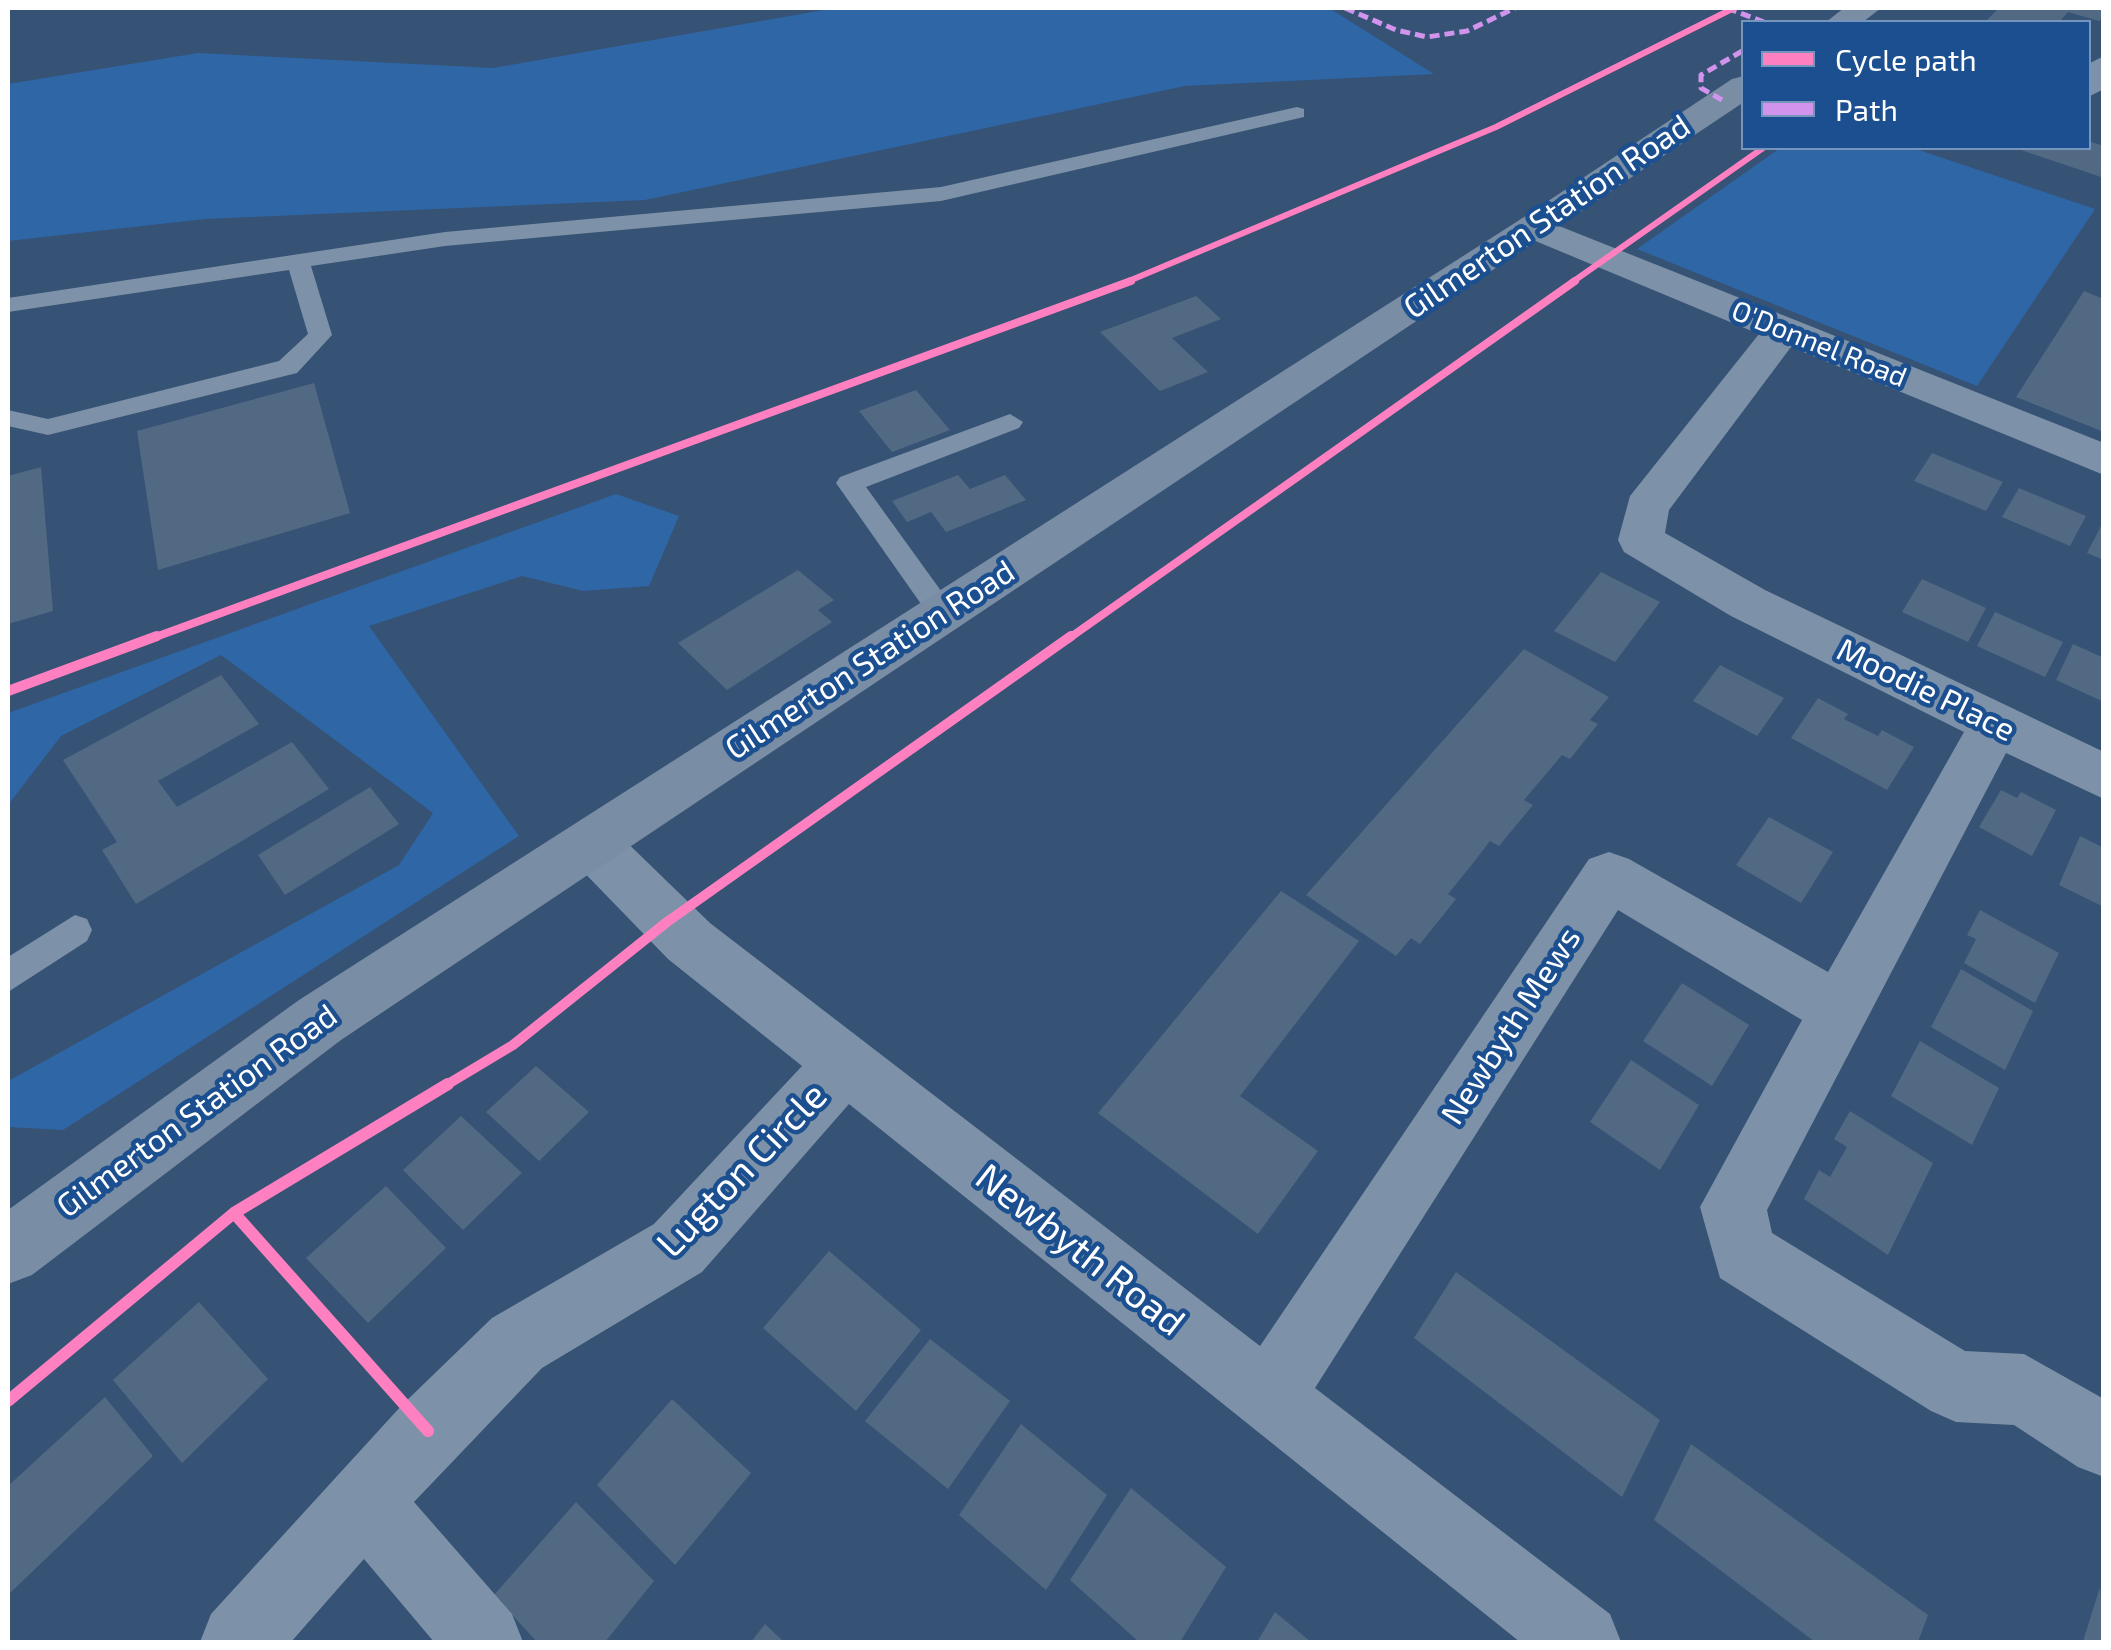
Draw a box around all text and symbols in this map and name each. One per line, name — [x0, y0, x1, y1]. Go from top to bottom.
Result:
legend — [1741, 20, 2091, 150]
text: Cycle path — [1835, 41, 1977, 77]
text: Path — [1835, 91, 1898, 127]
street label: Gilmerton Station Road — [1397, 107, 1697, 327]
street label: O'Donnel Road — [1727, 294, 1911, 394]
street label: Gilmerton Station Road — [718, 552, 1022, 768]
street label: Moodie Place — [1831, 630, 2021, 750]
street label: Newbyth Mews — [1433, 920, 1589, 1132]
street label: Gilmerton Station Road — [49, 996, 345, 1226]
street label: Lugton Circle — [647, 1073, 837, 1267]
street label: Newbyth Road — [966, 1154, 1194, 1346]

